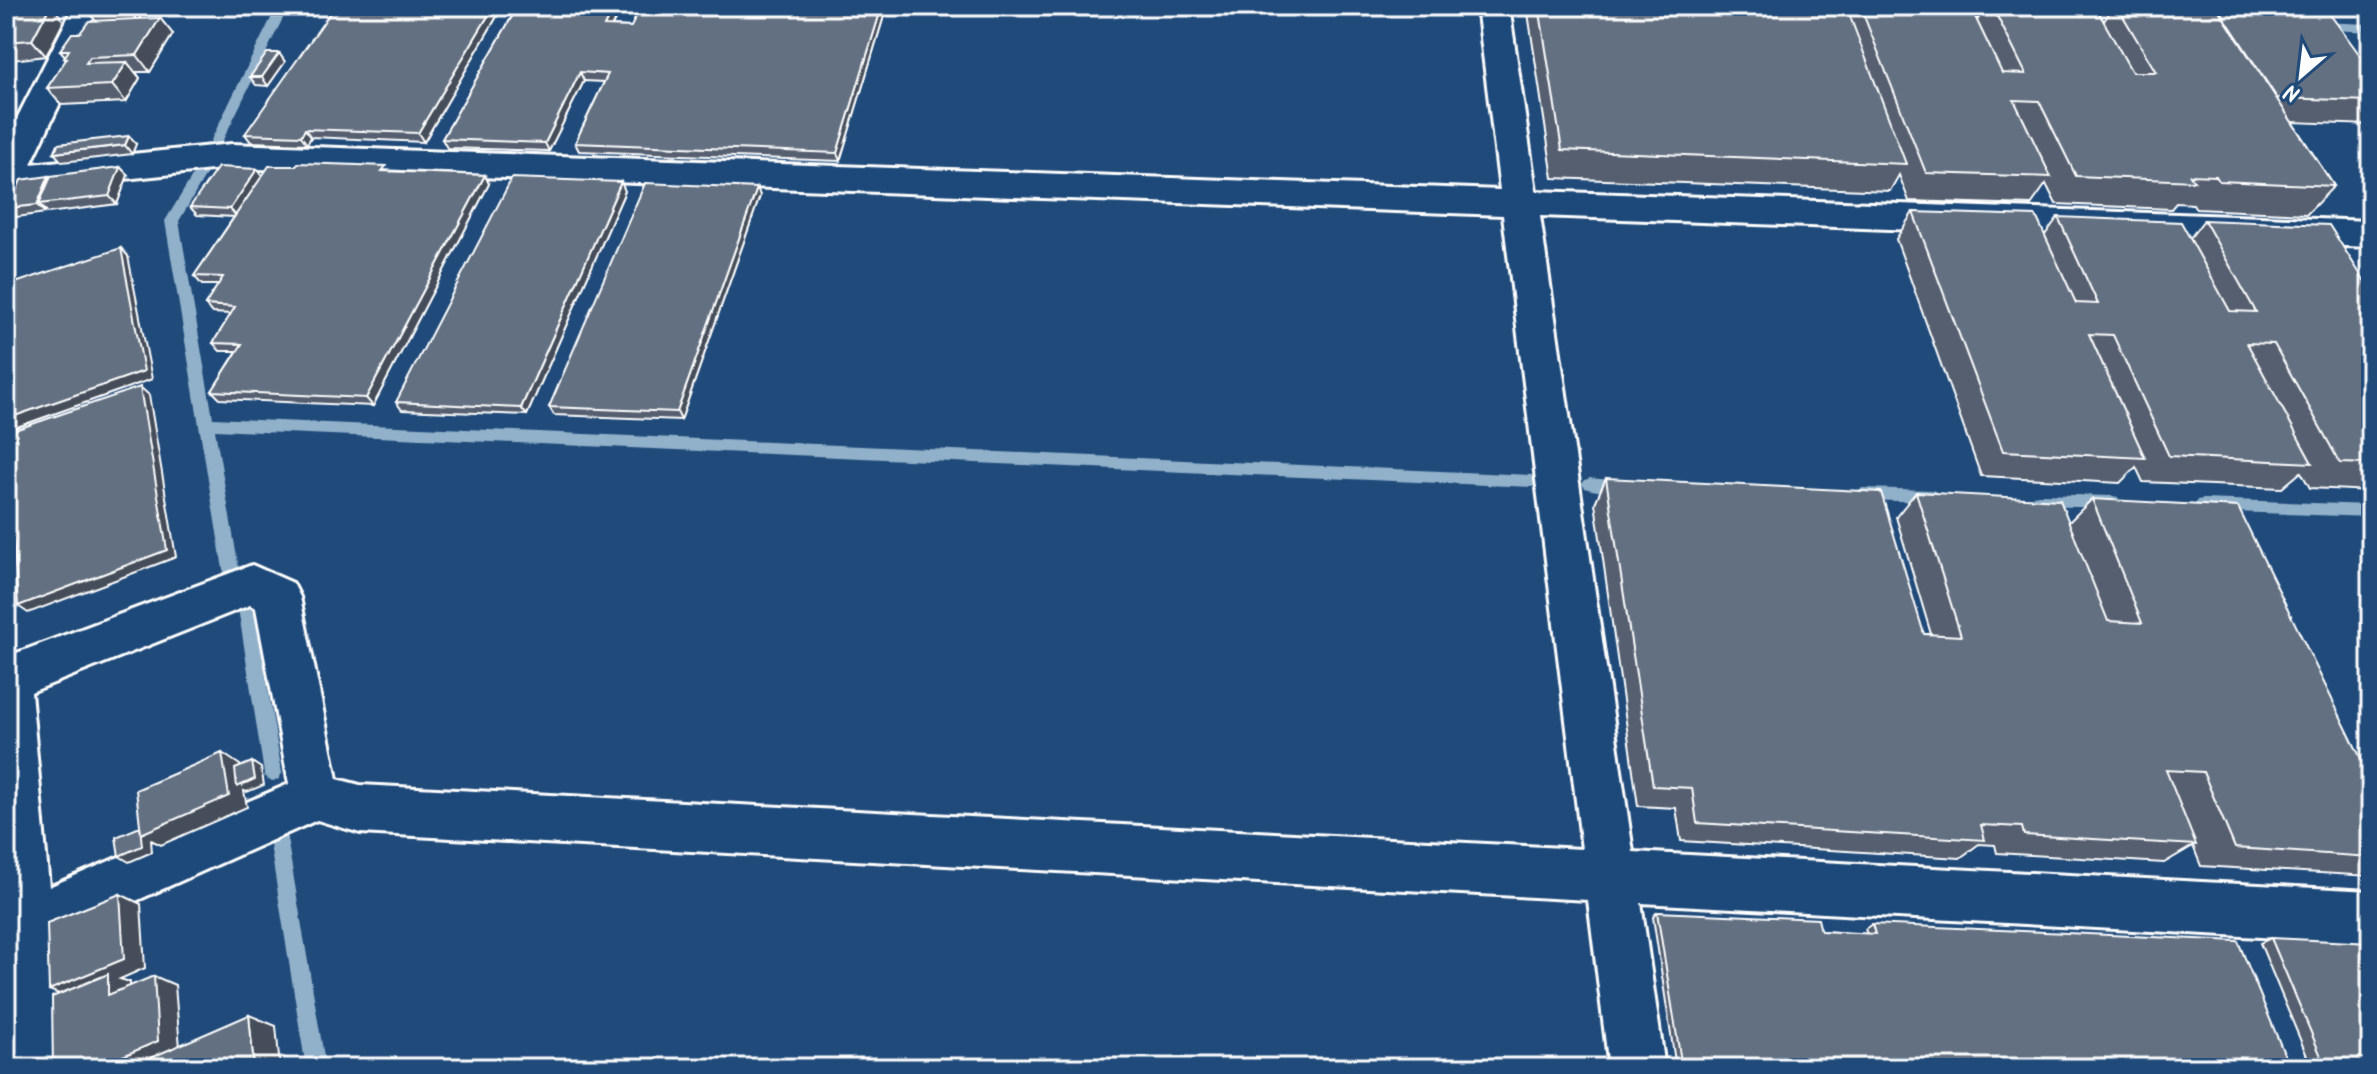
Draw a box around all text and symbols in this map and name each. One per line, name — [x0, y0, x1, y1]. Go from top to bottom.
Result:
north arrow — [2261, 36, 2341, 116]
text: N — [2278, 73, 2307, 110]

